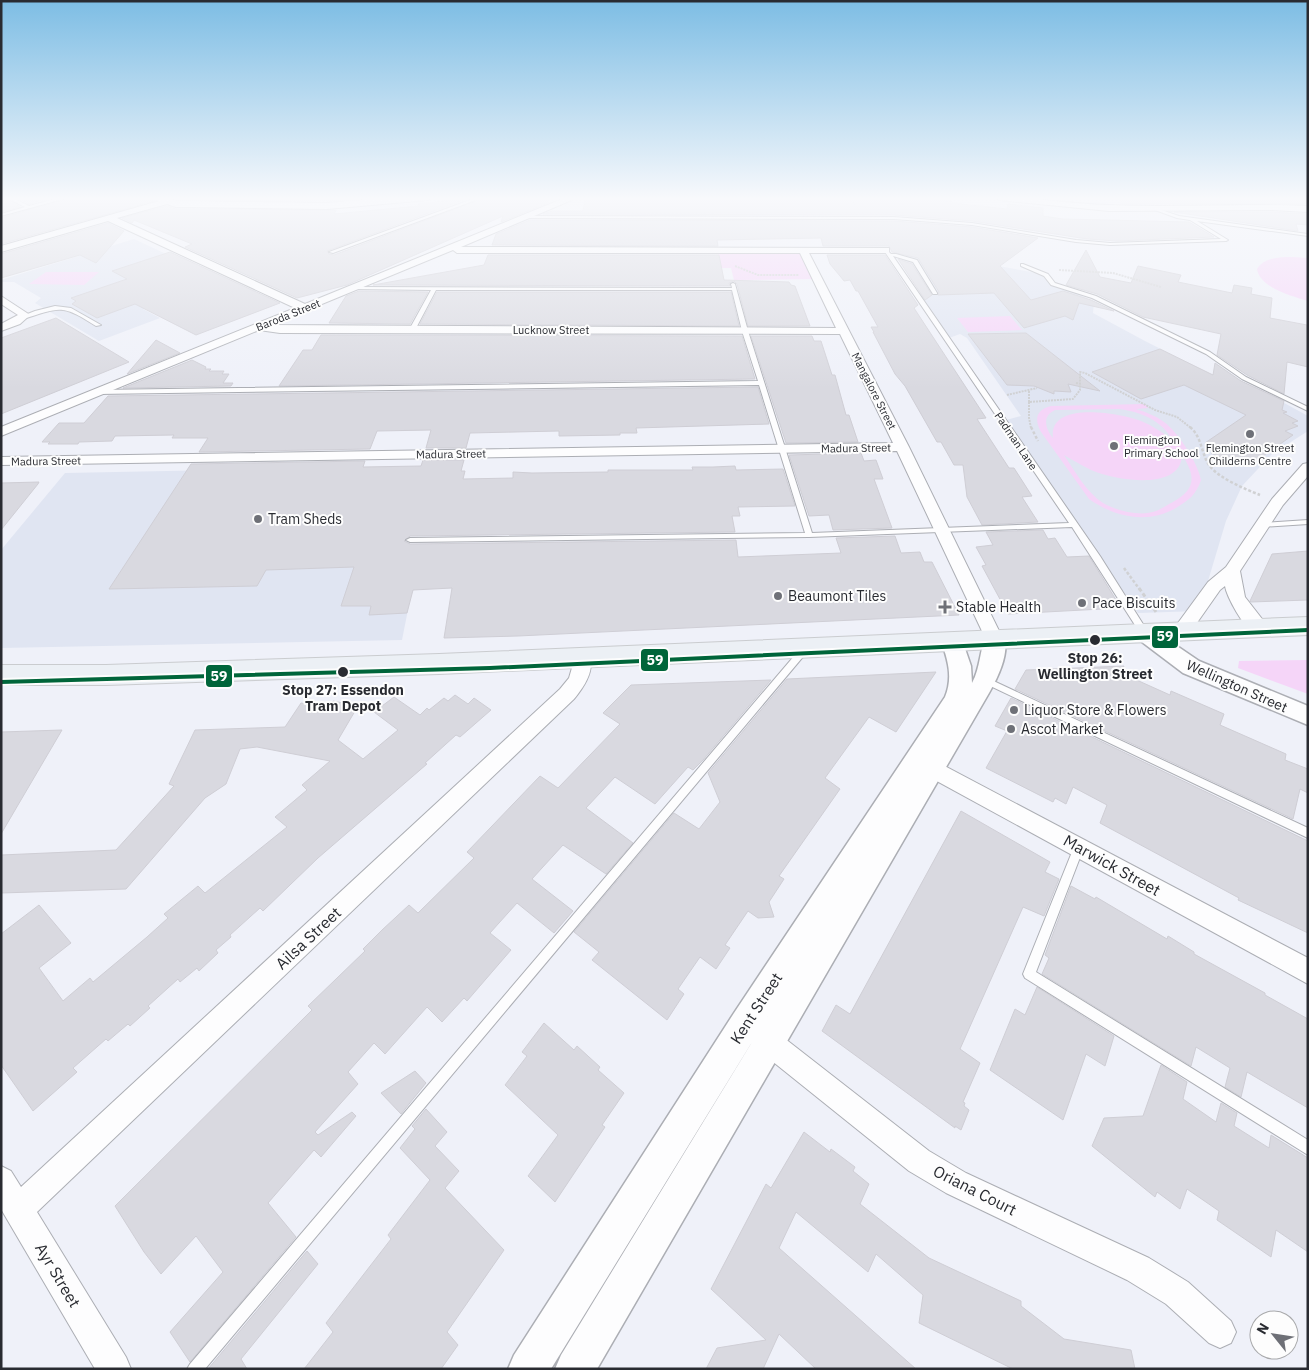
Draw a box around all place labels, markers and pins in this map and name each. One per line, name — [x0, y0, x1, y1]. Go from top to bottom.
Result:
marker: Flemington Street Childerns Centre — [1244, 428, 1256, 440]
place label: Flemington Primary School — [1124, 433, 1199, 460]
marker: Flemington Primary School — [1108, 440, 1120, 452]
place label: Flemington Street Childerns Centre — [1206, 441, 1294, 468]
place label: Tram Sheds — [268, 510, 342, 528]
marker: Tram Sheds — [252, 513, 264, 525]
place label: Beaumont Tiles — [788, 587, 886, 605]
marker: Beaumont Tiles — [772, 590, 784, 602]
place label: Pace Biscuits — [1092, 594, 1176, 612]
marker: Pace Biscuits — [1076, 597, 1088, 609]
place label: Stable Health — [956, 598, 1041, 616]
marker: Stable Health — [938, 600, 952, 614]
marker: Stop 26: Wellington Street — [1088, 633, 1102, 647]
place label: Stop 26: Wellington Street — [1037, 649, 1153, 683]
marker: Stop 27: Essendon Tram Depot — [336, 665, 350, 679]
place label: Stop 27: Essendon Tram Depot — [282, 681, 404, 715]
place label: Liquor Store & Flowers — [1024, 701, 1167, 719]
marker: Liquor Store & Flowers — [1008, 704, 1020, 716]
place label: Ascot Market — [1021, 720, 1104, 738]
marker: Ascot Market — [1005, 723, 1017, 735]

